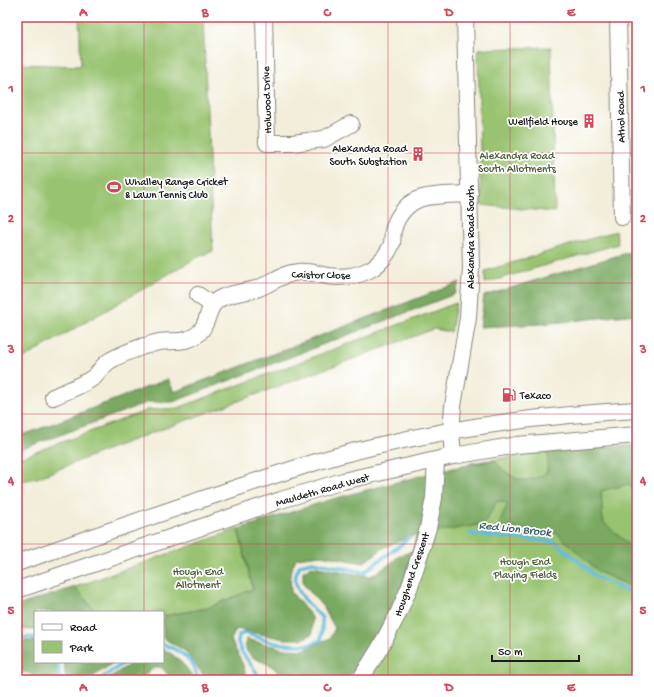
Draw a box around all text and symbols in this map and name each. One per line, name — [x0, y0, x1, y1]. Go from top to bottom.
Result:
text: A — [78, 6, 88, 21]
text: B — [201, 6, 210, 21]
text: C — [322, 6, 332, 21]
text: D — [444, 6, 454, 21]
text: E — [567, 6, 576, 21]
street label: Holwood Drive — [261, 66, 275, 134]
text: 1 — [7, 82, 14, 97]
text: 1 — [639, 82, 646, 97]
street label: Athol Road — [616, 89, 628, 143]
building icon: Wellfield House — [581, 113, 597, 129]
place label: Wellfield House — [508, 116, 578, 129]
place label: Alexandra Road South Substation — [329, 144, 409, 169]
building icon: Alexandra Road South Substation — [410, 146, 426, 162]
park label: Alexandra Road South Allotments — [478, 151, 557, 176]
place label: Whalley Range Cricket & Lawn Tennis Club — [125, 177, 229, 202]
sports icon: Whalley Range Cricket & Lawn Tennis Club — [106, 179, 122, 195]
street label: Alexandra Road South — [466, 185, 478, 289]
text: 2 — [8, 212, 15, 227]
text: 2 — [640, 212, 647, 227]
street label: Caistor Close — [291, 269, 351, 283]
text: 3 — [7, 343, 15, 358]
text: 3 — [639, 343, 647, 358]
fuel station icon: Texaco — [501, 387, 517, 403]
place label: Texaco — [519, 391, 552, 403]
street label: Mauldeth Road West — [274, 471, 372, 510]
text: 4 — [7, 474, 15, 489]
text: 4 — [639, 474, 647, 489]
water label: Red Lion Brook — [478, 519, 553, 541]
street label: Houghend Crescent — [393, 530, 433, 618]
park label: Hough End Playing Fields — [492, 557, 557, 582]
park label: Hough End Allotment — [173, 567, 225, 592]
text: 5 — [8, 604, 15, 619]
text: 5 — [640, 604, 647, 619]
legend — [34, 611, 164, 663]
text: Road — [70, 622, 97, 636]
scale bar — [492, 637, 579, 663]
text: Park — [69, 642, 95, 656]
text: 50 m — [498, 646, 523, 660]
text: A — [78, 681, 88, 696]
text: B — [201, 681, 210, 696]
text: C — [322, 681, 332, 696]
text: D — [444, 681, 454, 696]
text: E — [567, 681, 576, 696]

